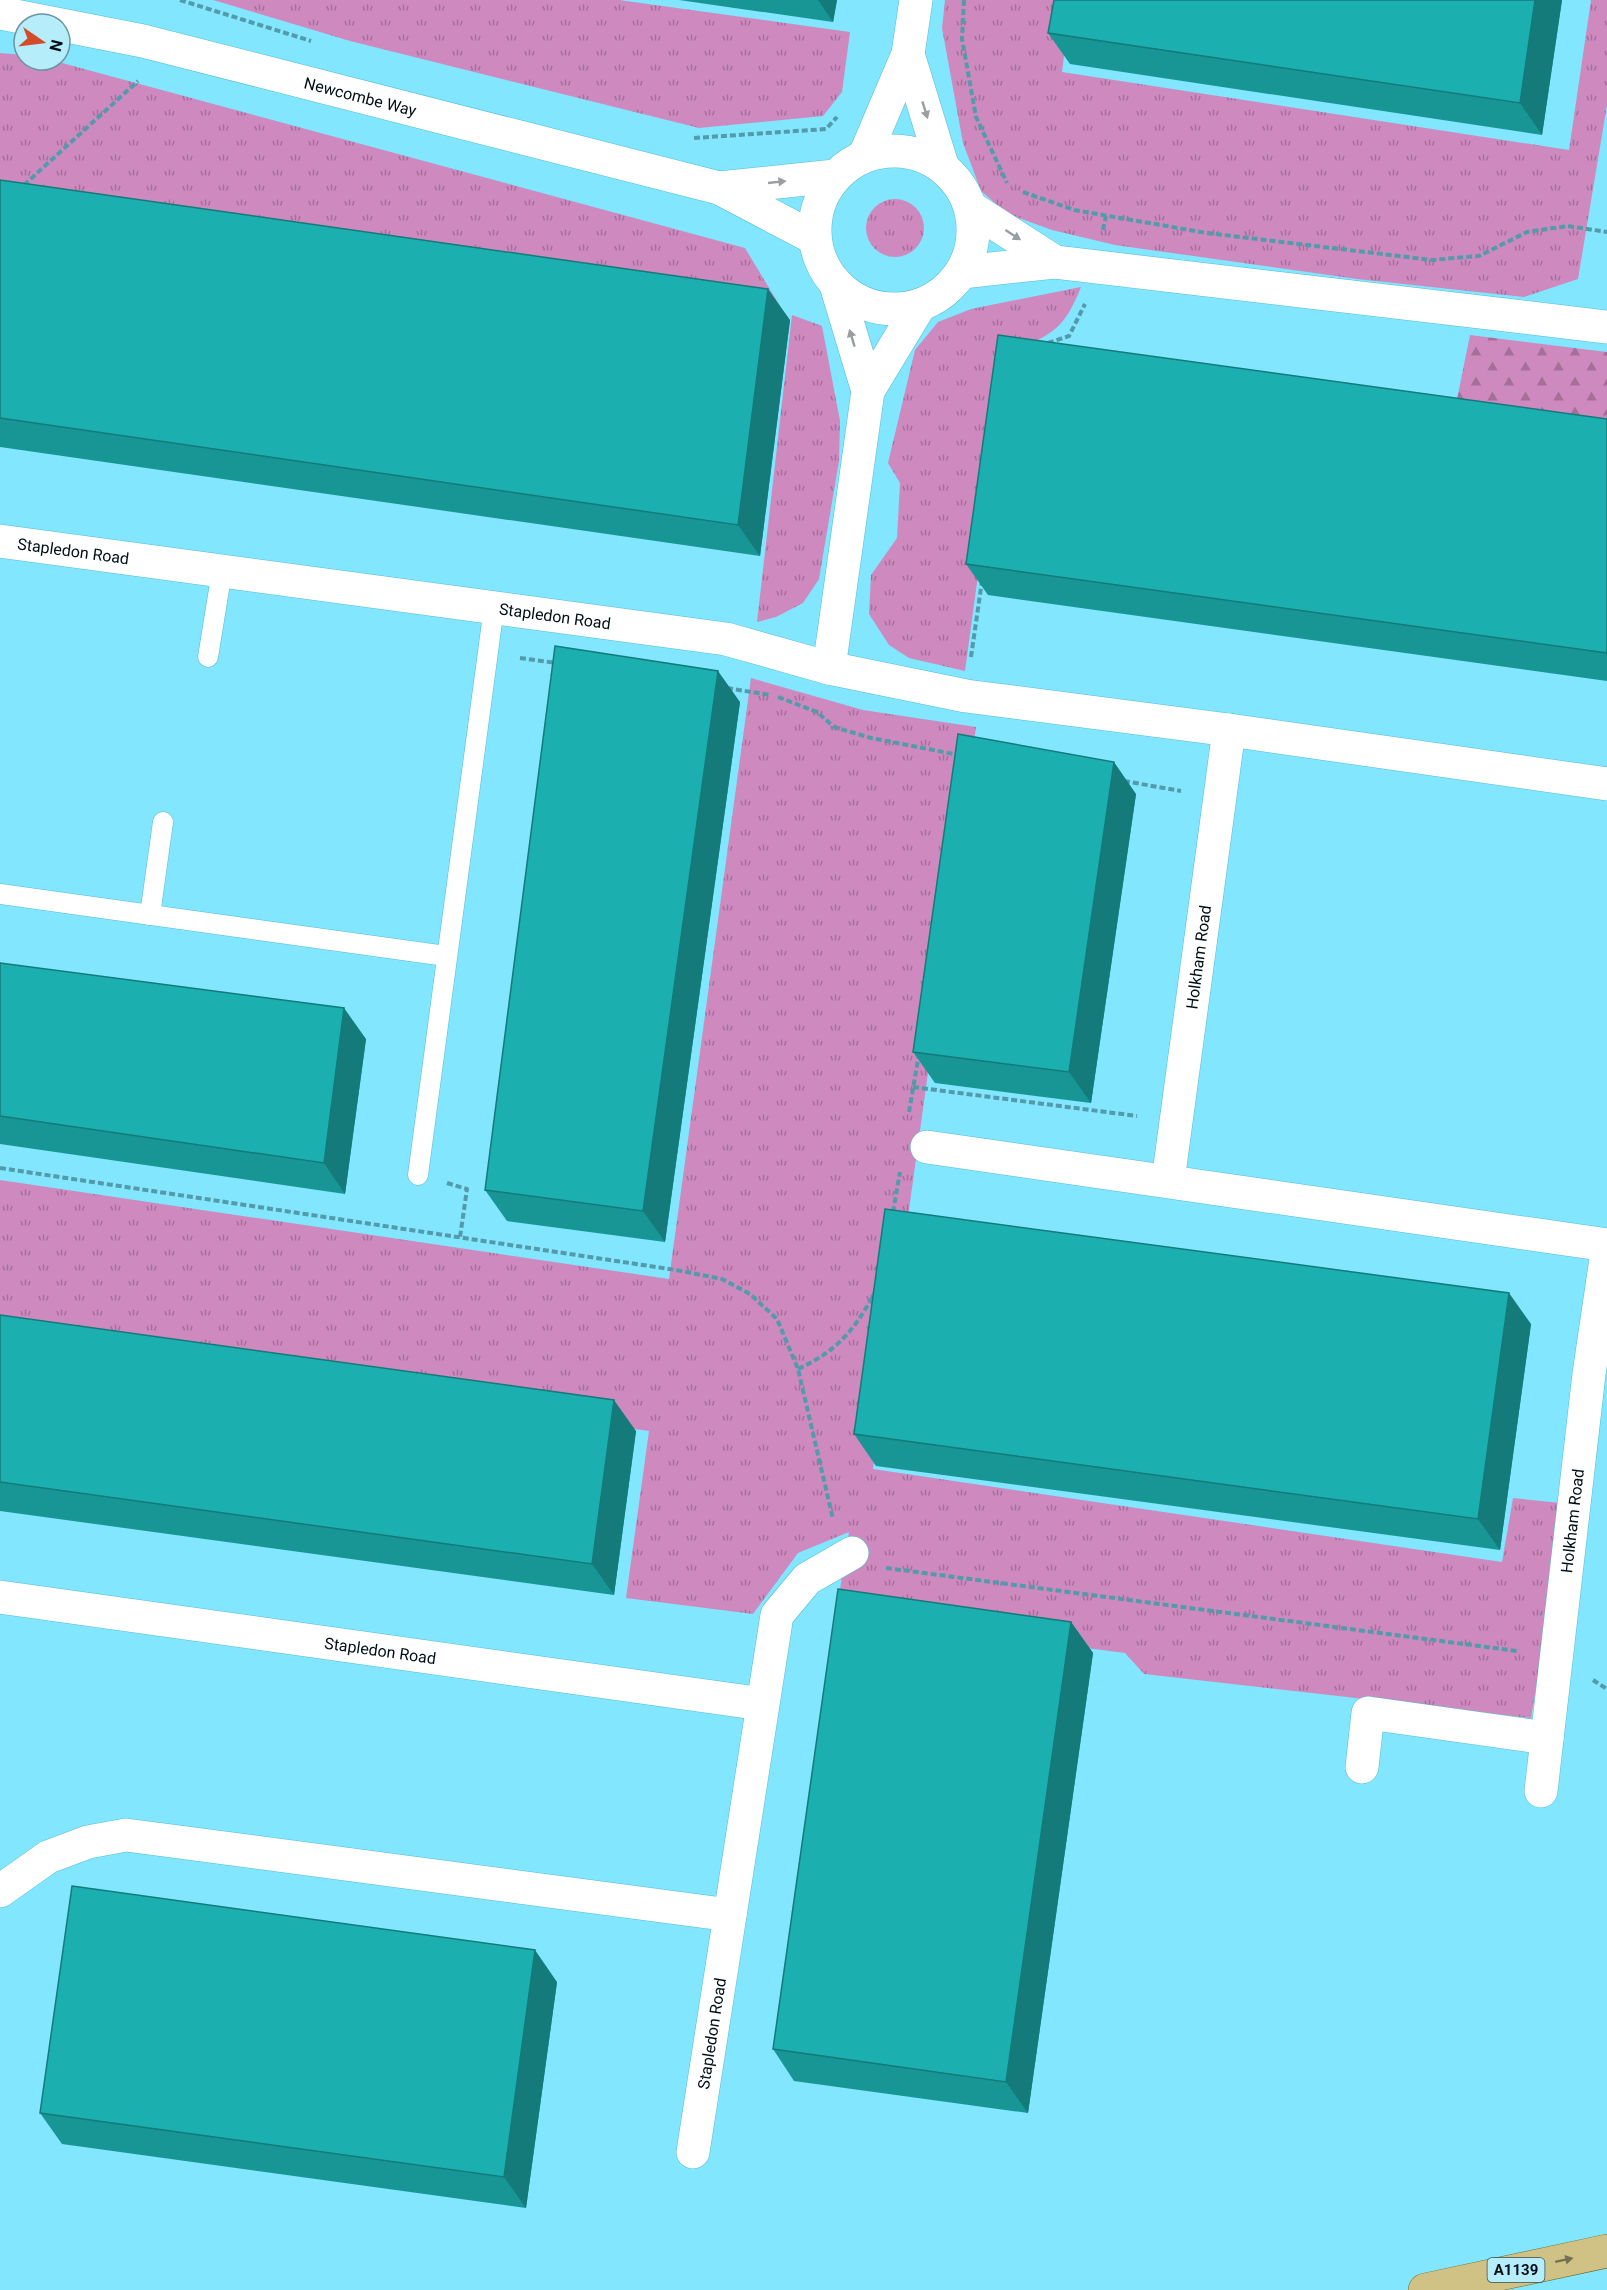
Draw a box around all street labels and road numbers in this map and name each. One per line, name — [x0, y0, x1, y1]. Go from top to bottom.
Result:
street label: Newcombe Way — [302, 73, 419, 120]
street label: Stapledon Road — [16, 534, 130, 568]
street label: Stapledon Road — [498, 599, 612, 633]
street label: Holkham Road — [1182, 904, 1215, 1010]
street label: Holkham Road — [1557, 1468, 1588, 1574]
street label: Stapledon Road — [323, 1633, 437, 1668]
street label: Stapledon Road — [693, 1976, 730, 2090]
road number: A1139 — [1488, 2258, 1544, 2282]

